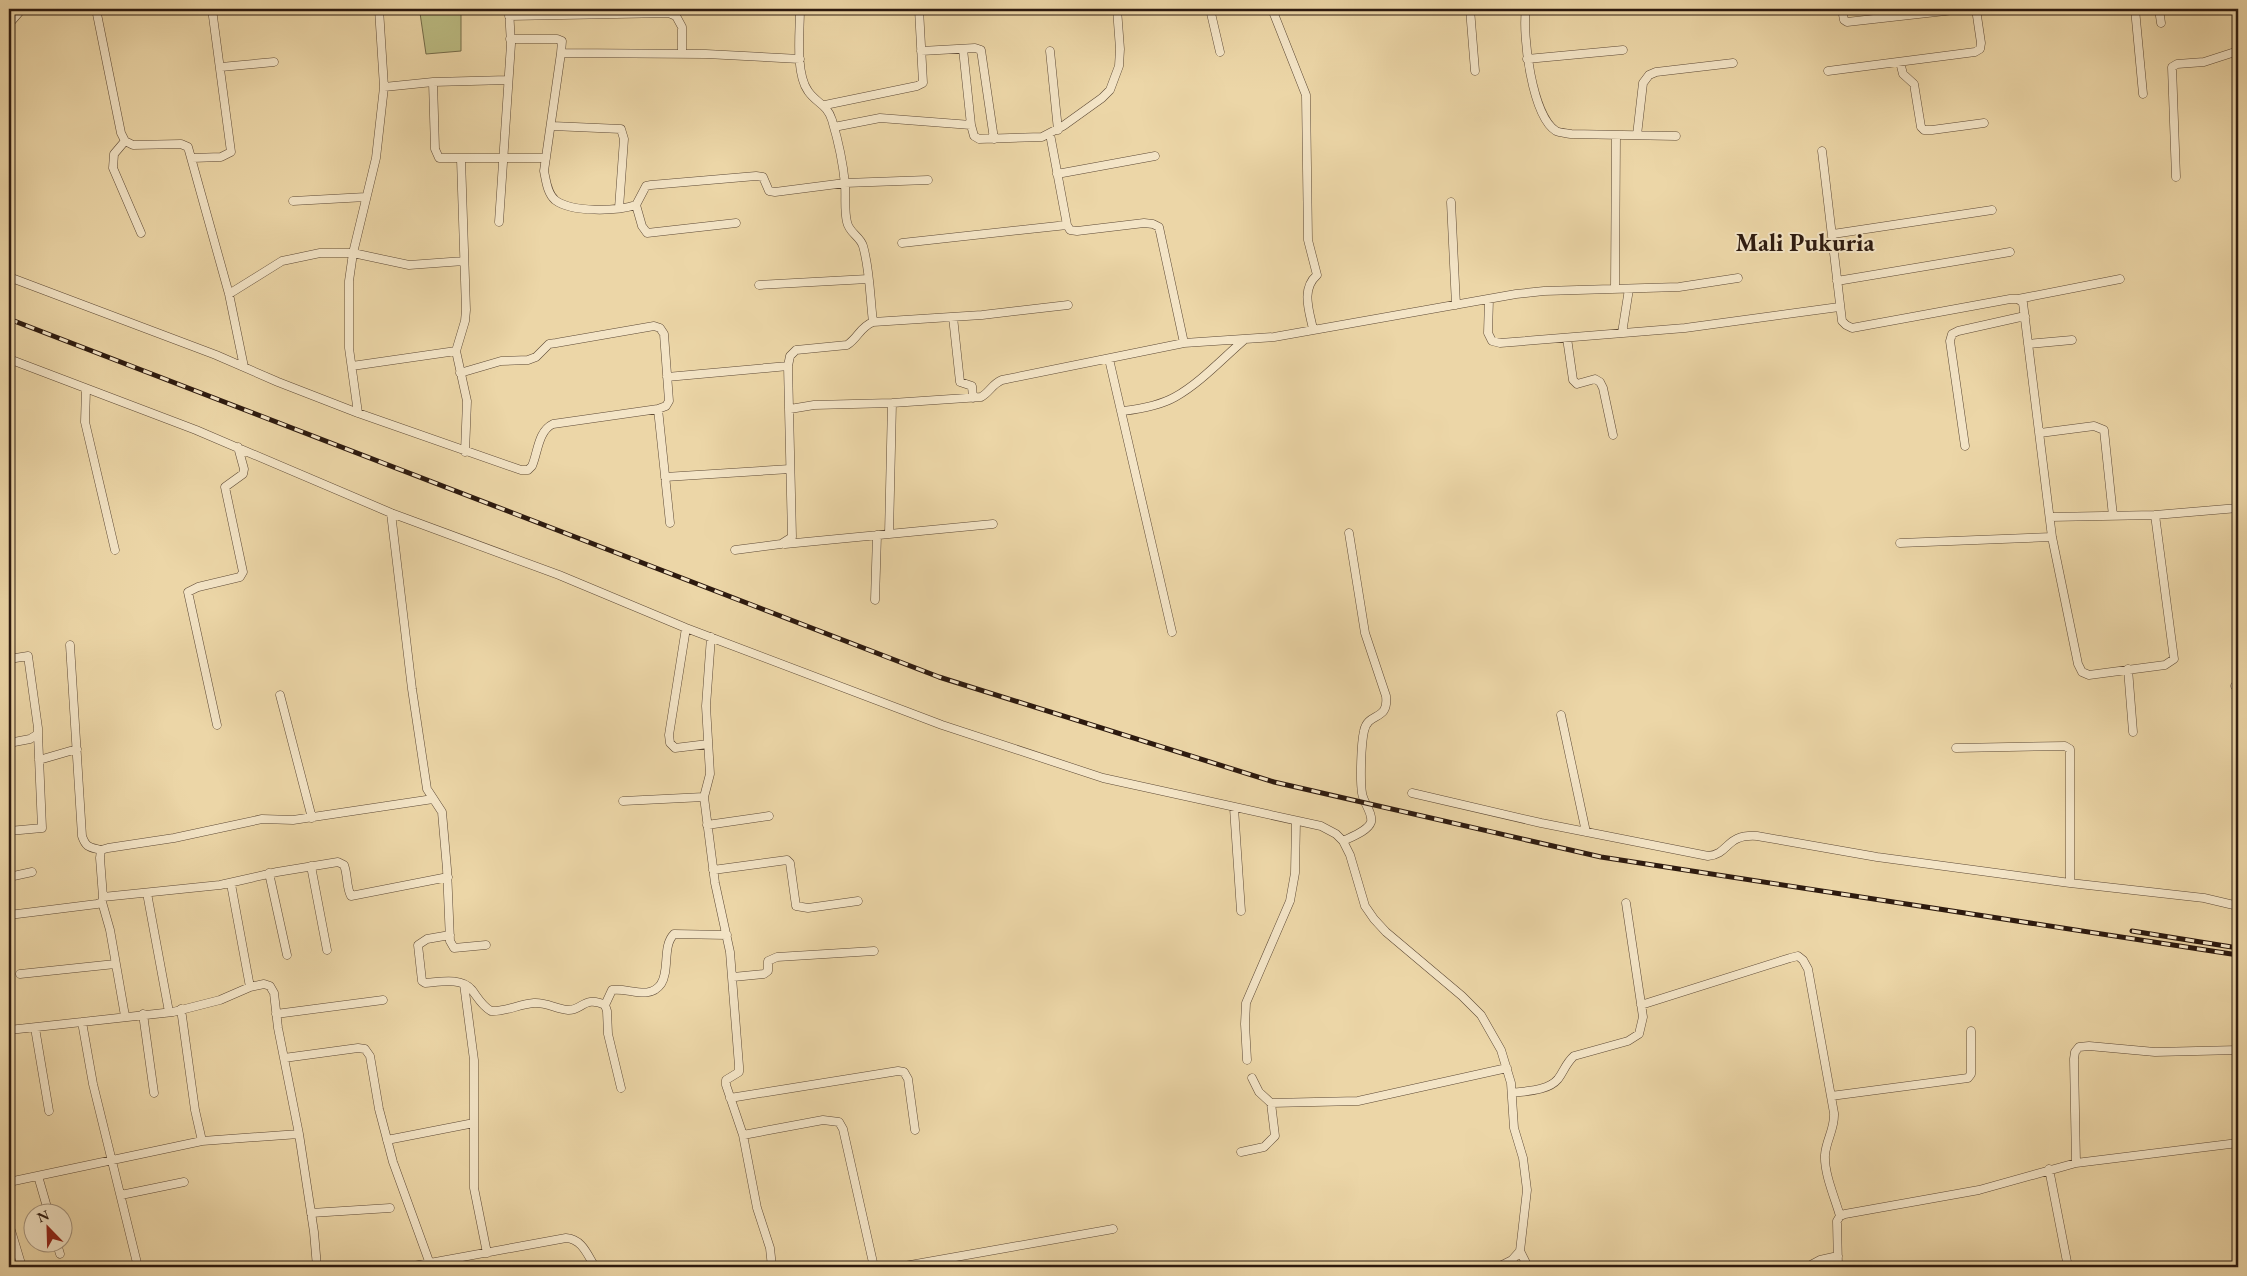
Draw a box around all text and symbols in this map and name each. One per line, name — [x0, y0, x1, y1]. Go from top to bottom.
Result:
district label: Mali Pukuria — [1736, 226, 1875, 258]
north arrow — [22, 1204, 72, 1254]
text: N — [34, 1205, 52, 1227]

